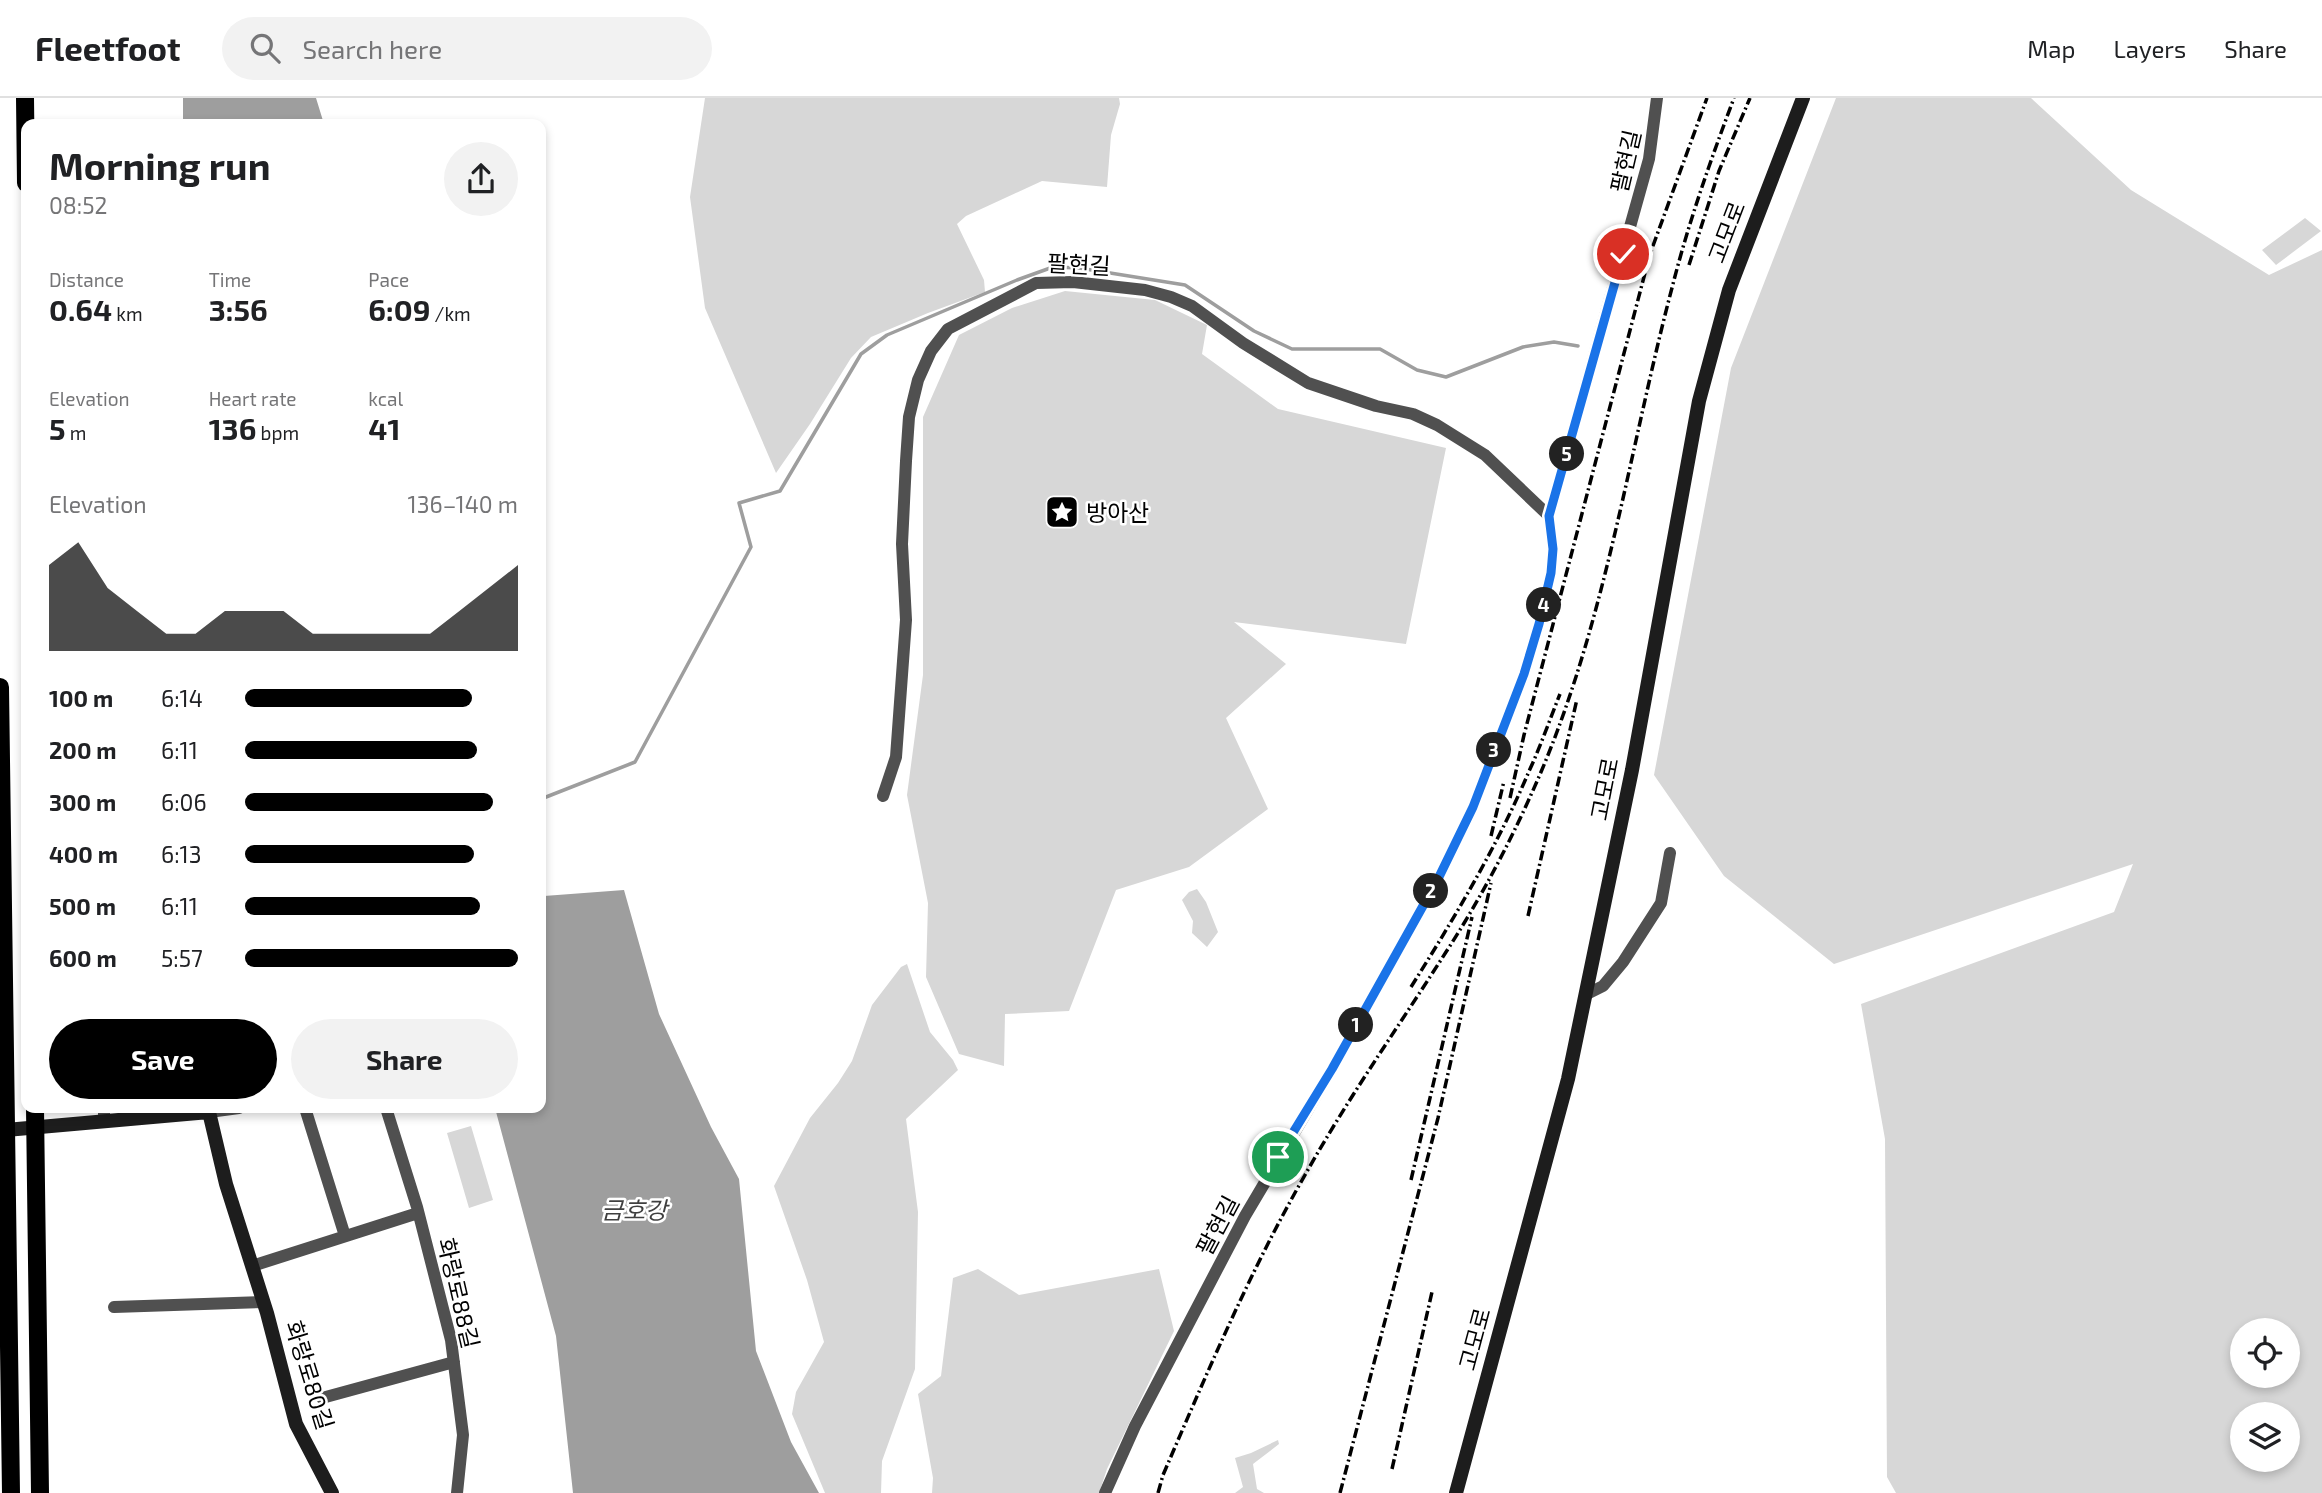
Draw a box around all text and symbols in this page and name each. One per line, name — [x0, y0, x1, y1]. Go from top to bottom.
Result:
search box — [222, 17, 712, 80]
text: Fleetfoot — [35, 28, 180, 68]
icon: search — [246, 29, 284, 67]
text: Search here — [302, 33, 442, 64]
text: Map — [2027, 34, 2075, 63]
text: Layers — [2113, 34, 2186, 63]
text: Share — [2224, 34, 2287, 63]
street label: 팔현길 — [1604, 127, 1646, 195]
text: Morning run — [49, 142, 270, 188]
button: share — [444, 142, 518, 216]
text: 08:52 — [49, 191, 108, 219]
street label: 고모로 — [1702, 197, 1750, 267]
pin — [1593, 224, 1653, 284]
icon: check — [1604, 235, 1642, 273]
street label: 팔현길 — [1047, 248, 1111, 280]
text: Distance — [49, 268, 124, 291]
text: Time — [209, 268, 251, 291]
text: Pace — [368, 268, 409, 291]
text: 0.64 — [49, 291, 112, 327]
text: 3:56 — [209, 291, 268, 327]
text: 6:09 — [368, 291, 430, 327]
text: km — [112, 302, 143, 325]
text: /km — [430, 302, 471, 325]
text: Elevation — [49, 387, 130, 410]
text: Heart rate — [209, 387, 297, 410]
text: kcal — [368, 387, 403, 410]
text: 5 — [49, 410, 66, 446]
text: 136 — [209, 410, 256, 446]
text: 41 — [368, 410, 400, 446]
text: m — [66, 421, 86, 444]
text: bpm — [256, 421, 299, 444]
pin: 5 — [1550, 436, 1584, 472]
text: 5 — [1561, 442, 1572, 465]
text: Elevation — [49, 490, 147, 518]
text: 136–140 m — [408, 490, 518, 518]
place icon: 방아산 — [1043, 493, 1081, 531]
place label: 방아산 — [1086, 498, 1149, 526]
pin: 4 — [1526, 588, 1562, 622]
text: 4 — [1537, 593, 1550, 616]
text: 100 m — [49, 684, 113, 712]
text: 6:14 — [161, 684, 203, 712]
pin: 3 — [1476, 732, 1512, 768]
text: 200 m — [49, 736, 117, 764]
text: 6:11 — [161, 736, 198, 764]
text: 3 — [1488, 738, 1499, 761]
street label: 고모로 — [1584, 755, 1624, 823]
text: 300 m — [49, 788, 116, 816]
text: 6:06 — [161, 788, 207, 816]
text: 400 m — [49, 840, 118, 868]
text: 6:13 — [161, 840, 202, 868]
pin: 2 — [1414, 874, 1448, 908]
text: 2 — [1425, 879, 1436, 902]
text: 500 m — [49, 892, 116, 920]
text: 6:11 — [161, 892, 198, 920]
text: 600 m — [49, 944, 117, 972]
text: 5:57 — [161, 944, 203, 972]
pin: 1 — [1338, 1007, 1374, 1042]
text: 1 — [1351, 1013, 1360, 1036]
button: Save — [49, 1019, 277, 1099]
button: Share — [291, 1019, 518, 1099]
pin — [1248, 1127, 1308, 1187]
icon: arrive — [1259, 1138, 1297, 1176]
street label: 팔현길 — [1190, 1190, 1244, 1260]
water label: 금호강 — [601, 1195, 670, 1224]
street label: 화랑로88길 — [433, 1235, 485, 1351]
street label: 고모로 — [1452, 1305, 1496, 1373]
street label: 화랑로80길 — [280, 1317, 340, 1433]
map controls — [2230, 1318, 2300, 1472]
button: locate — [2230, 1318, 2300, 1388]
button: layers — [2230, 1402, 2300, 1472]

